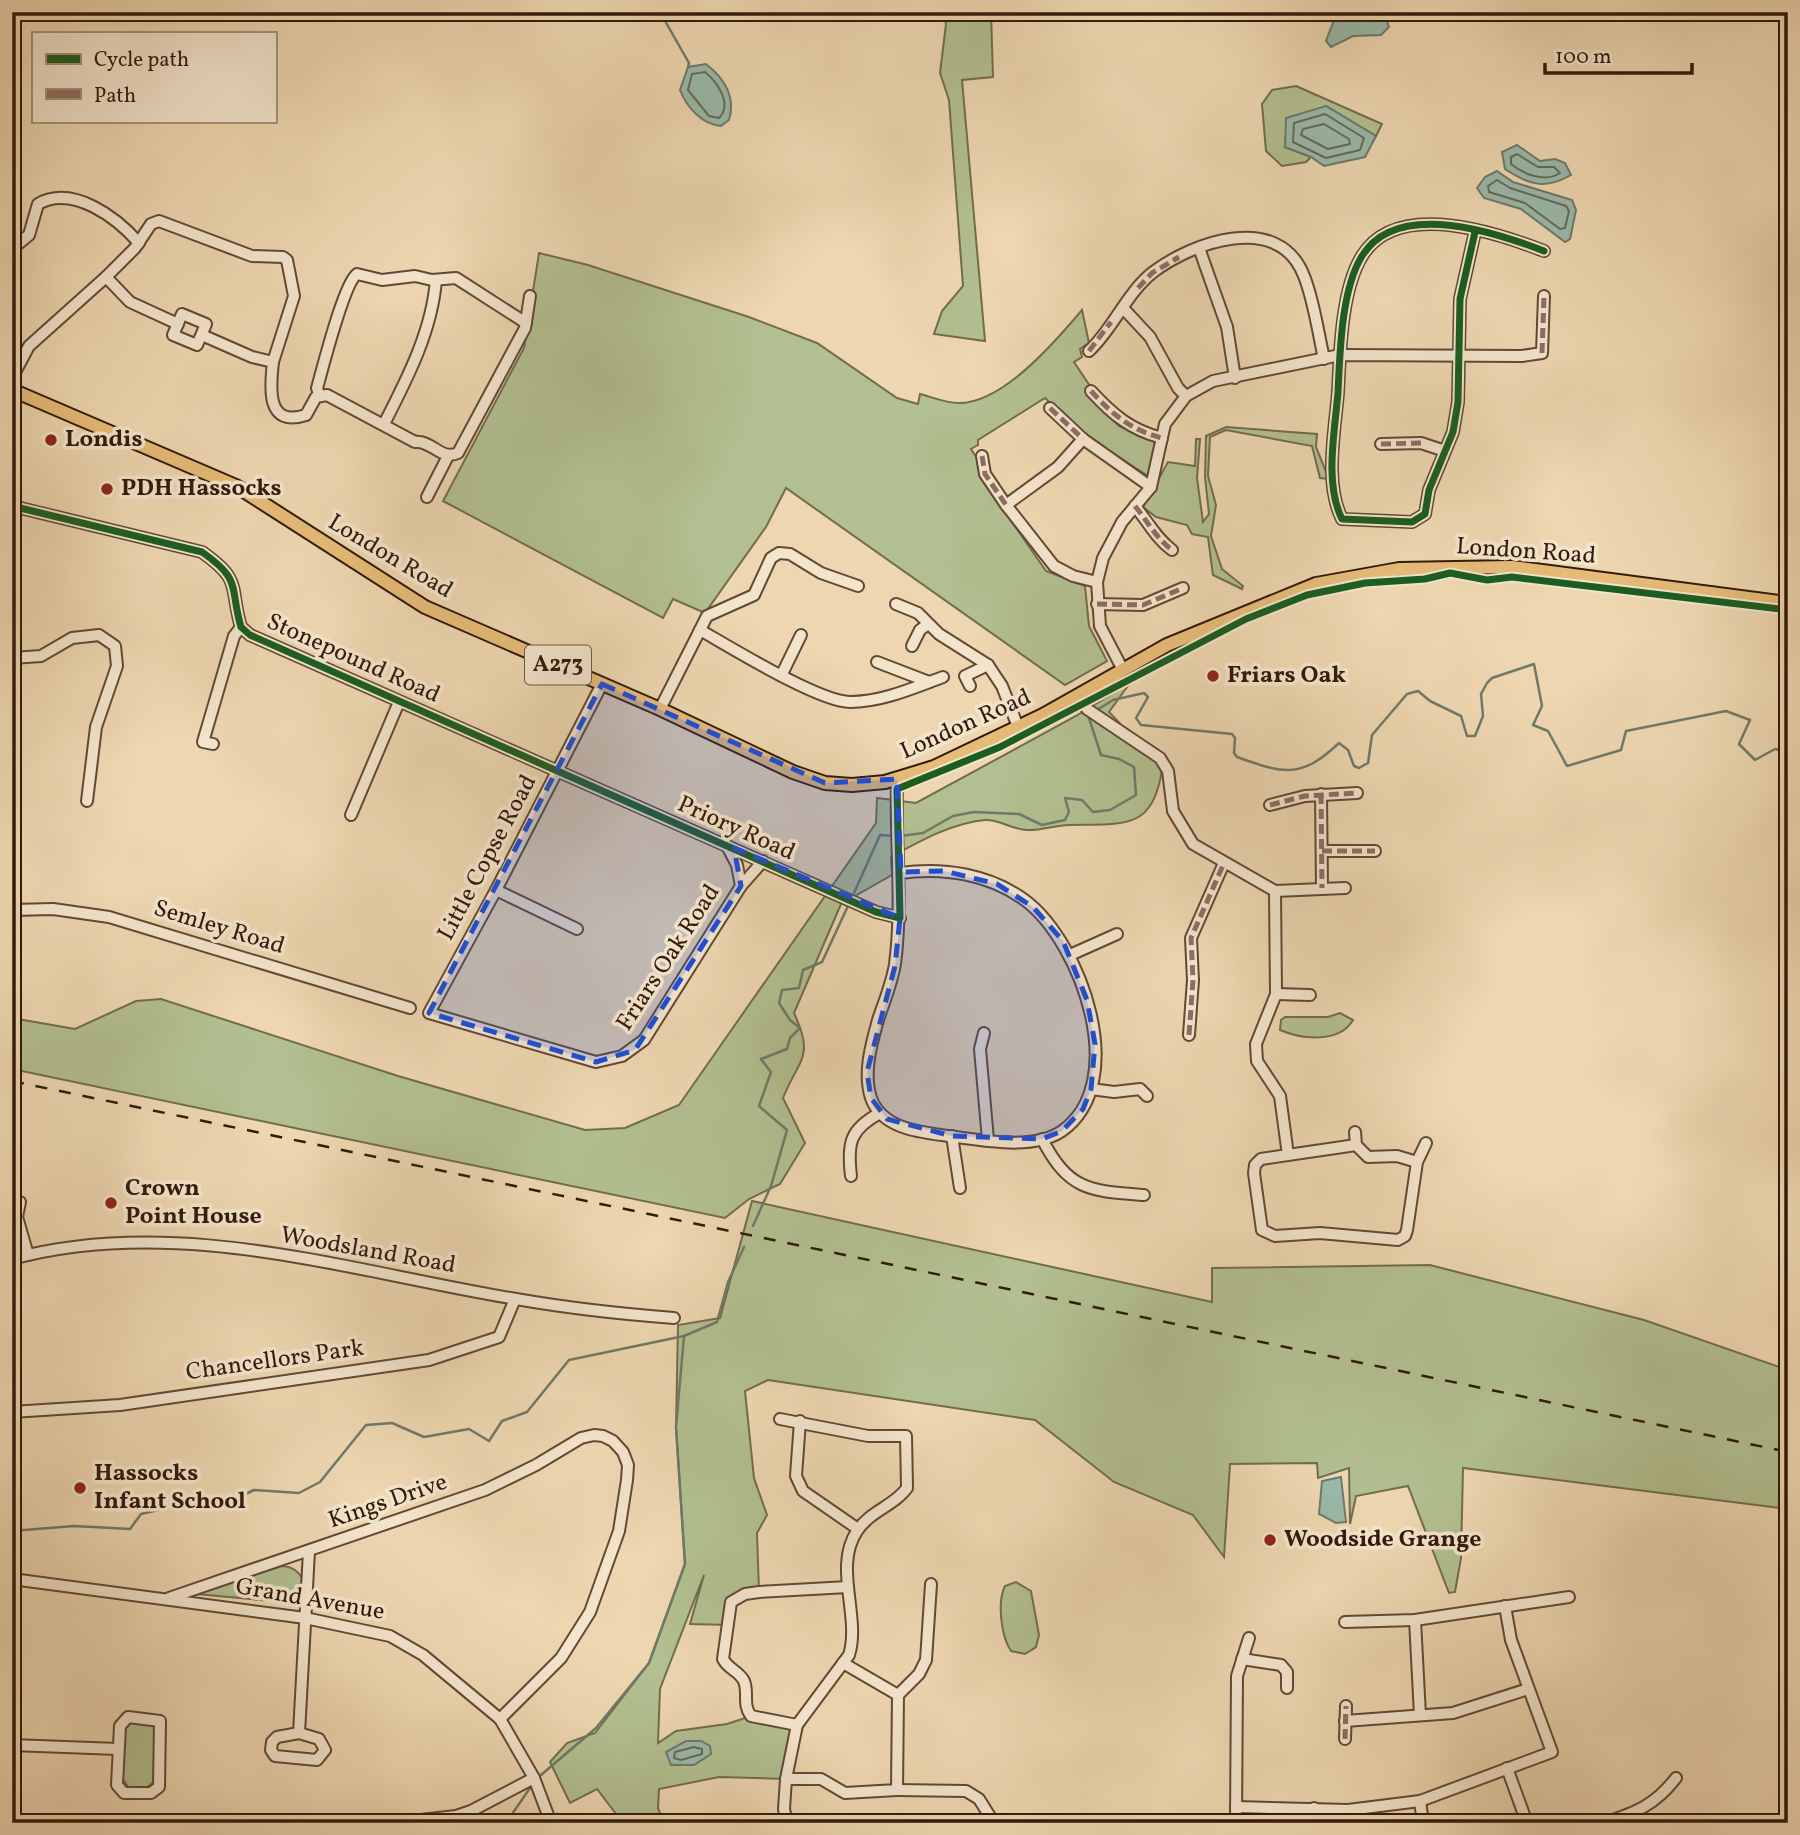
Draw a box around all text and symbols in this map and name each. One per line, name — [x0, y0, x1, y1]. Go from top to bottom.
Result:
legend — [32, 32, 276, 122]
scale bar — [1545, 32, 1692, 76]
text: 100 m — [1555, 43, 1612, 72]
text: Cycle path — [94, 46, 189, 75]
text: Path — [94, 82, 136, 111]
place label: Londis — [65, 423, 143, 457]
marker: Londis — [43, 432, 59, 448]
place label: PDH Hassocks — [121, 472, 282, 506]
marker: PDH Hassocks — [99, 481, 115, 497]
street label: London Road — [321, 506, 459, 608]
street label: London Road — [1455, 530, 1597, 574]
street label: Stonepound Road — [261, 605, 445, 713]
road number: A273 — [525, 646, 591, 684]
place label: Friars Oak — [1227, 659, 1346, 693]
marker: Friars Oak — [1205, 668, 1221, 684]
street label: London Road — [895, 681, 1037, 769]
street label: Little Copse Road — [430, 769, 546, 947]
street label: Priory Road — [672, 788, 800, 870]
street label: Friars Oak Road — [609, 878, 729, 1038]
street label: Semley Road — [149, 892, 289, 964]
place label: Crown Point House — [125, 1172, 262, 1234]
marker: Crown Point House — [103, 1195, 119, 1211]
street label: Woodsland Road — [278, 1219, 458, 1283]
street label: Chancellors Park — [184, 1332, 366, 1390]
place label: Hassocks Infant School — [94, 1457, 246, 1519]
street label: Kings Drive — [324, 1466, 452, 1538]
marker: Hassocks Infant School — [72, 1480, 88, 1496]
place label: Woodside Grange — [1284, 1523, 1482, 1557]
marker: Woodside Grange — [1262, 1532, 1278, 1548]
street label: Grand Avenue — [233, 1570, 387, 1630]

